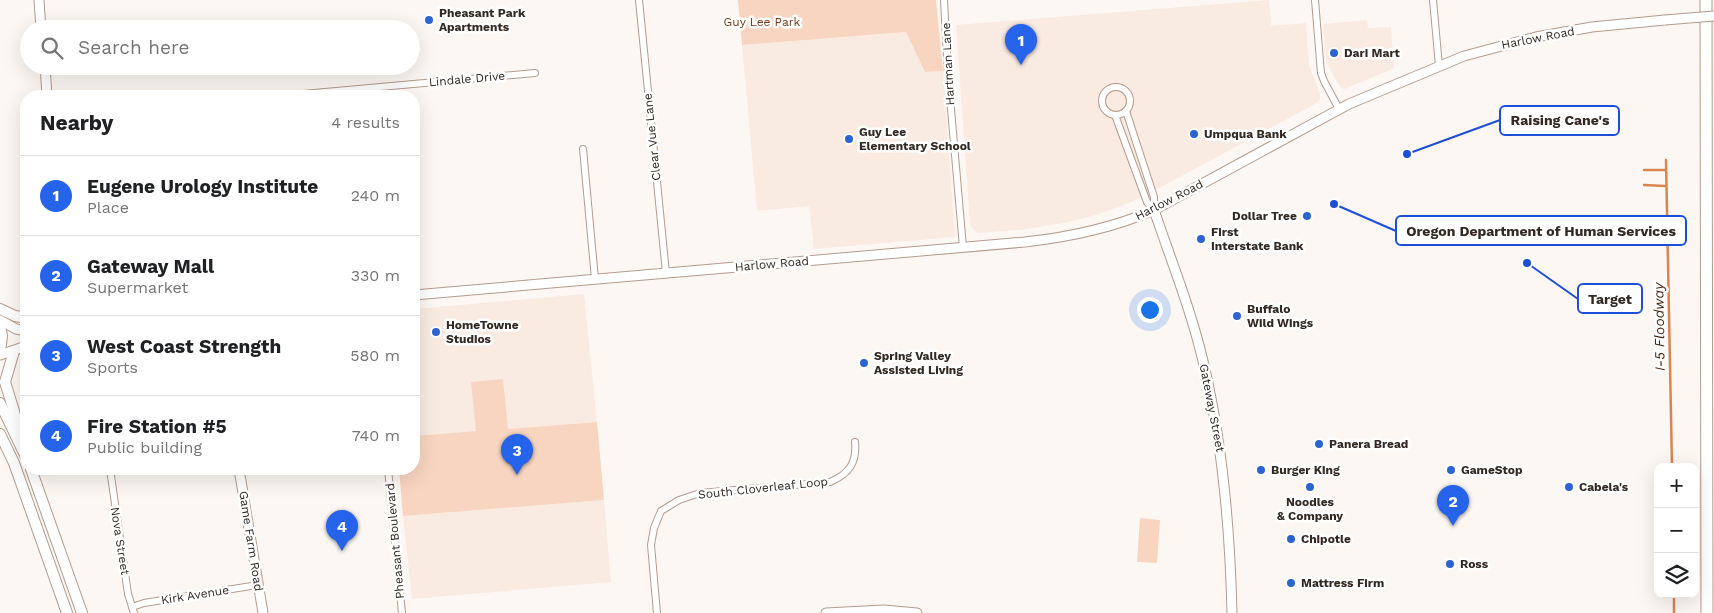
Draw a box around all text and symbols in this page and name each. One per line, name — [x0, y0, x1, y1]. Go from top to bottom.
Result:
place label: Pheasant Park Apartments — [439, 6, 526, 34]
marker: Pheasant Park Apartments — [423, 14, 435, 26]
park label: Guy Lee Park — [724, 15, 801, 29]
search box — [20, 20, 420, 75]
street label: Hartman Lane — [939, 22, 957, 106]
pin: 1 — [1005, 24, 1037, 65]
street label: Harlow Road — [1500, 24, 1576, 52]
icon: search — [38, 34, 66, 62]
text: Search here — [78, 36, 189, 59]
place label: Dari Mart — [1344, 46, 1400, 60]
marker: Dari Mart — [1328, 47, 1340, 59]
street label: Lindale Drive — [428, 69, 506, 89]
street label: Clear Vue Lane — [640, 92, 664, 182]
callout: Raising Cane's — [1500, 106, 1619, 135]
text: Nearby — [40, 110, 113, 135]
text: Raising Cane's — [1511, 112, 1610, 128]
text: 4 results — [331, 113, 400, 132]
place label: Guy Lee Elementary School — [859, 125, 971, 153]
place label: Umpqua Bank — [1204, 127, 1287, 141]
marker: Umpqua Bank — [1188, 128, 1200, 140]
marker: Guy Lee Elementary School — [843, 133, 855, 145]
text: Eugene Urology Institute — [87, 175, 318, 198]
street label: Harlow Road — [1133, 177, 1205, 223]
text: 1 — [53, 186, 59, 205]
text: 240 m — [351, 186, 400, 205]
text: Place — [87, 198, 129, 217]
place label: Dollar Tree — [1232, 209, 1297, 223]
marker: Dollar Tree — [1301, 210, 1313, 222]
callout: Oregon Department of Human Services — [1396, 216, 1686, 245]
text: Oregon Department of Human Services — [1406, 223, 1676, 239]
place label: First Interstate Bank — [1211, 225, 1304, 253]
marker: First Interstate Bank — [1195, 233, 1207, 245]
street label: Harlow Road — [734, 254, 810, 274]
text: Gateway Mall — [87, 255, 214, 278]
text: 2 — [51, 266, 61, 285]
text: 330 m — [351, 266, 400, 285]
text: Supermarket — [87, 278, 188, 297]
water label: I-5 Floodway — [1650, 282, 1668, 371]
callout: Target — [1578, 284, 1642, 313]
text: Target — [1588, 291, 1632, 307]
your location — [1137, 297, 1163, 323]
place label: Buffalo Wild Wings — [1247, 302, 1314, 330]
marker: Buffalo Wild Wings — [1231, 310, 1243, 322]
place label: HomeTowne Studios — [446, 318, 519, 346]
marker: HomeTowne Studios — [430, 326, 442, 338]
text: West Coast Strength — [87, 335, 281, 358]
text: 3 — [51, 346, 61, 365]
text: 580 m — [350, 346, 400, 365]
place label: Spring Valley Assisted Living — [874, 349, 963, 377]
marker: Spring Valley Assisted Living — [858, 357, 870, 369]
text: Sports — [87, 358, 138, 377]
street label: Gateway Street — [1197, 363, 1227, 453]
text: Fire Station #5 — [87, 415, 227, 438]
text: 4 — [51, 426, 61, 445]
text: 740 m — [352, 426, 400, 445]
pin: 3 — [501, 434, 533, 475]
place label: Panera Bread — [1329, 437, 1408, 451]
text: Public building — [87, 438, 202, 457]
marker: Panera Bread — [1313, 438, 1325, 450]
place label: Burger King — [1271, 463, 1340, 477]
place label: GameStop — [1461, 463, 1523, 477]
map controls — [1654, 463, 1699, 598]
button: + — [1654, 463, 1699, 508]
marker: Burger King — [1255, 464, 1267, 476]
marker: GameStop — [1445, 464, 1457, 476]
street label: South Cloverleaf Loop — [697, 474, 829, 502]
place label: Cabela's — [1579, 480, 1629, 494]
marker: Noodles & Company — [1304, 481, 1316, 493]
marker: Cabela's — [1563, 481, 1575, 493]
street label: Pheasant Boulevard — [383, 483, 407, 599]
pin: 2 — [1437, 485, 1469, 526]
street label: Game Farm Road — [236, 490, 266, 592]
place label: Noodles & Company — [1277, 495, 1343, 523]
street label: Nova Street — [108, 506, 132, 576]
button: − — [1654, 508, 1699, 553]
pin: 4 — [326, 510, 358, 551]
place label: Chipotle — [1301, 532, 1351, 546]
marker: Chipotle — [1285, 533, 1297, 545]
button: layers — [1654, 553, 1699, 598]
place label: Ross — [1460, 557, 1489, 571]
marker: Ross — [1444, 558, 1456, 570]
place label: Mattress Firm — [1301, 576, 1384, 590]
marker: Mattress Firm — [1285, 577, 1297, 589]
street label: Kirk Avenue — [160, 583, 230, 607]

